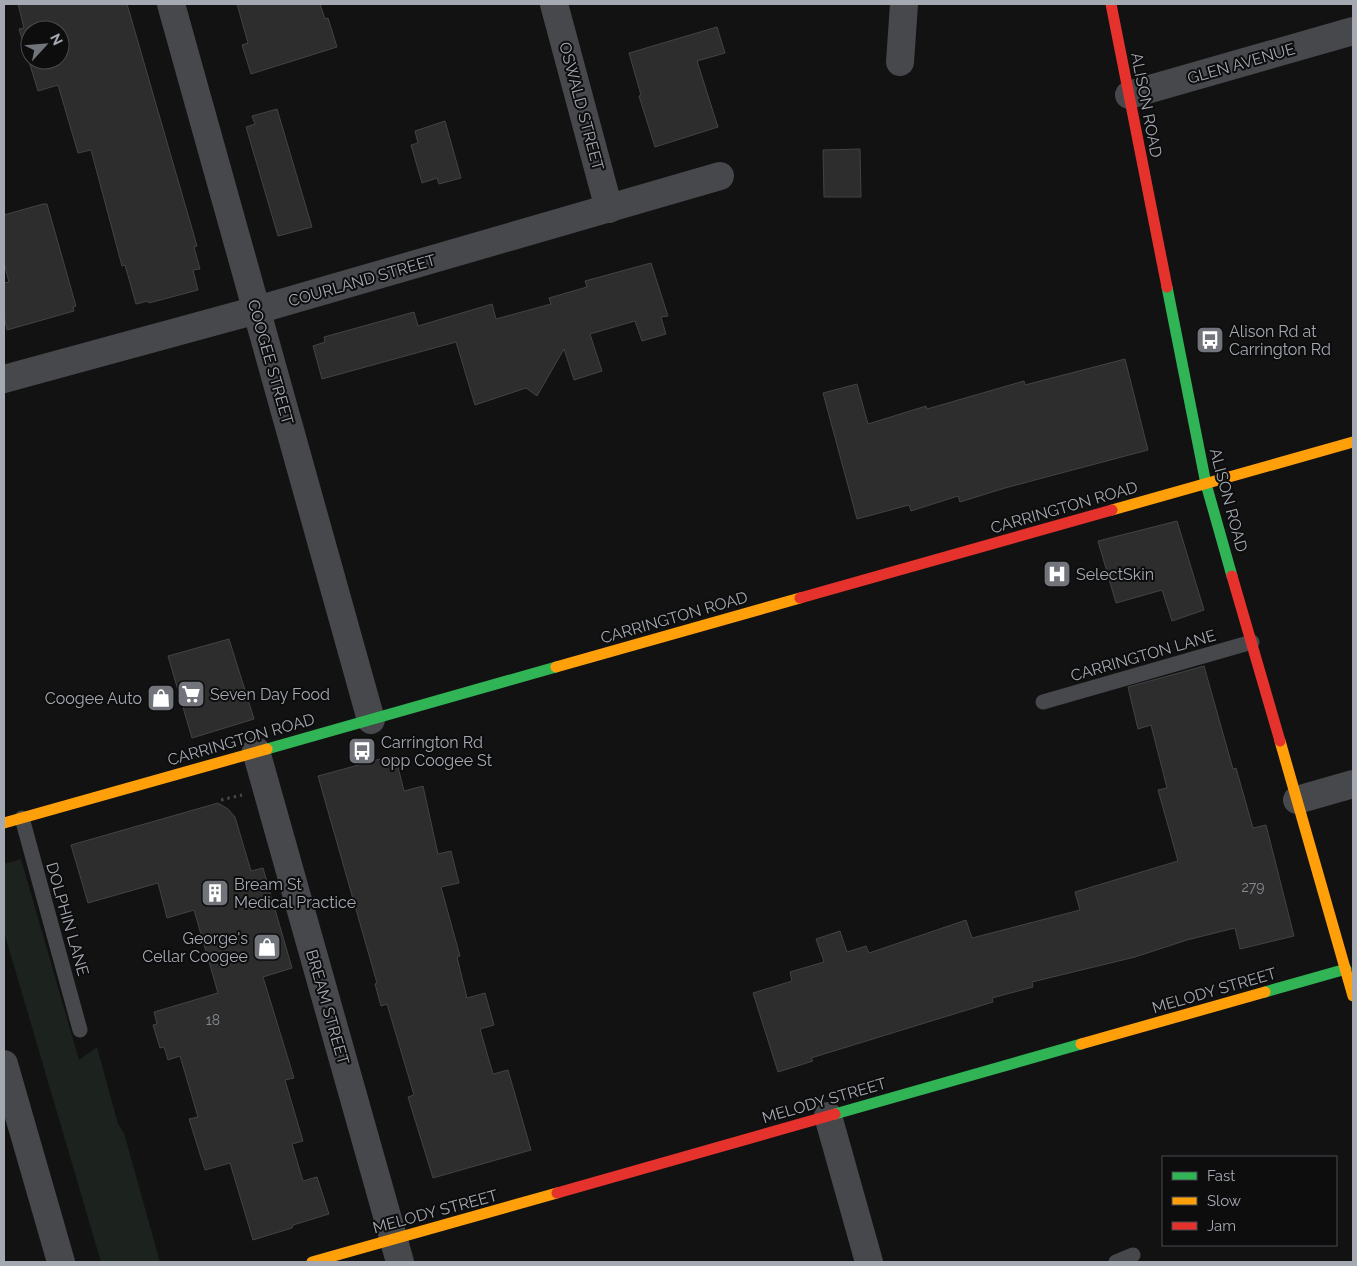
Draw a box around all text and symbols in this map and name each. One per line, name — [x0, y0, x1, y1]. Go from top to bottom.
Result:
north arrow — [20, 20, 70, 70]
text: N — [47, 31, 66, 48]
street label: GLEN AVENUE — [1185, 39, 1297, 88]
street label: OSWALD STREET — [555, 40, 608, 173]
street label: ALISON ROAD — [1127, 51, 1166, 159]
street label: COURLAND STREET — [286, 250, 438, 311]
street label: COOGEE STREET — [244, 297, 298, 427]
place label: Alison Rd at Carrington Rd — [1229, 322, 1331, 359]
bus stop icon: Alison Rd at Carrington Rd — [1195, 325, 1225, 355]
street label: ALISON ROAD — [1206, 446, 1251, 554]
street label: CARRINGTON ROAD — [988, 477, 1140, 538]
hospital icon: SelectSkin — [1042, 559, 1072, 589]
place label: SelectSkin — [1076, 565, 1154, 584]
street label: CARRINGTON ROAD — [598, 587, 750, 648]
street label: CARRINGTON LANE — [1068, 626, 1218, 685]
supermarket icon: Seven Day Food — [176, 679, 206, 709]
shop icon: Coogee Auto — [146, 683, 176, 713]
place label: Seven Day Food — [210, 685, 330, 704]
place label: Coogee Auto — [45, 689, 142, 708]
street label: CARRINGTON ROAD — [165, 709, 317, 770]
place label: Carrington Rd opp Coogee St — [381, 733, 493, 770]
bus stop icon: Carrington Rd opp Coogee St — [347, 736, 377, 766]
street label: DOLPHIN LANE — [42, 860, 93, 978]
place label: Bream St Medical Practice — [234, 875, 356, 912]
building icon: Bream St Medical Practice — [200, 878, 230, 908]
house number: 279 — [1242, 879, 1264, 895]
place label: George's Cellar Coogee — [142, 929, 248, 966]
shop icon: George's Cellar Coogee — [252, 932, 282, 962]
street label: BREAM STREET — [302, 947, 353, 1067]
street label: MELODY STREET — [1150, 964, 1279, 1017]
house number: 18 — [206, 1012, 220, 1028]
street label: MELODY STREET — [760, 1074, 889, 1127]
legend — [1162, 1156, 1337, 1246]
text: Fast — [1207, 1167, 1235, 1185]
street label: MELODY STREET — [371, 1186, 500, 1237]
text: Slow — [1207, 1192, 1241, 1210]
text: Jam — [1207, 1217, 1236, 1235]

